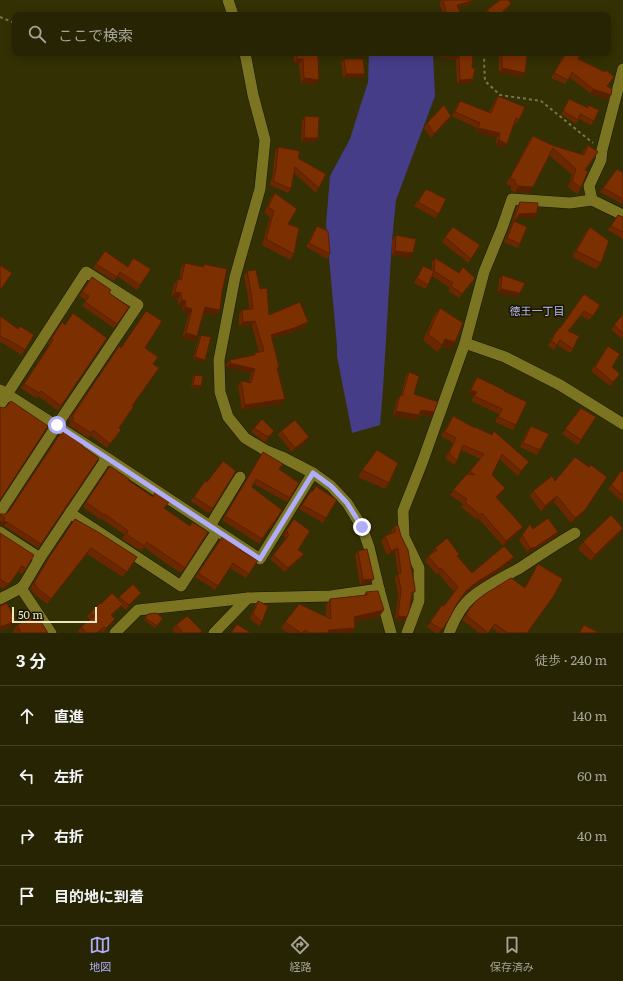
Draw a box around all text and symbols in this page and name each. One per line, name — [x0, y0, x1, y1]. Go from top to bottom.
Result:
search box — [12, 12, 611, 56]
icon: search — [26, 23, 48, 45]
text: ここで検索 — [58, 23, 133, 46]
district label: 徳王一丁目 — [510, 302, 565, 318]
route start — [48, 416, 66, 434]
route end — [353, 518, 371, 536]
scale bar — [12, 605, 97, 624]
text: 50 m — [18, 606, 43, 622]
text: 3 分 — [16, 647, 46, 672]
text: 徒歩 · 240 m — [535, 650, 607, 669]
text: 直進 — [54, 704, 84, 727]
icon: ahead — [16, 705, 38, 727]
text: 140 m — [572, 706, 607, 725]
text: 左折 — [54, 764, 84, 787]
icon: left — [16, 765, 38, 787]
text: 60 m — [577, 766, 607, 785]
text: 右折 — [54, 824, 84, 847]
icon: right — [16, 825, 38, 847]
text: 40 m — [577, 826, 607, 845]
text: 目的地に到着 — [54, 884, 144, 907]
icon: arrive — [16, 885, 38, 907]
tab: 地図 — [89, 934, 111, 974]
tab: 経路 — [289, 934, 311, 974]
tab: 保存済み — [490, 934, 534, 974]

